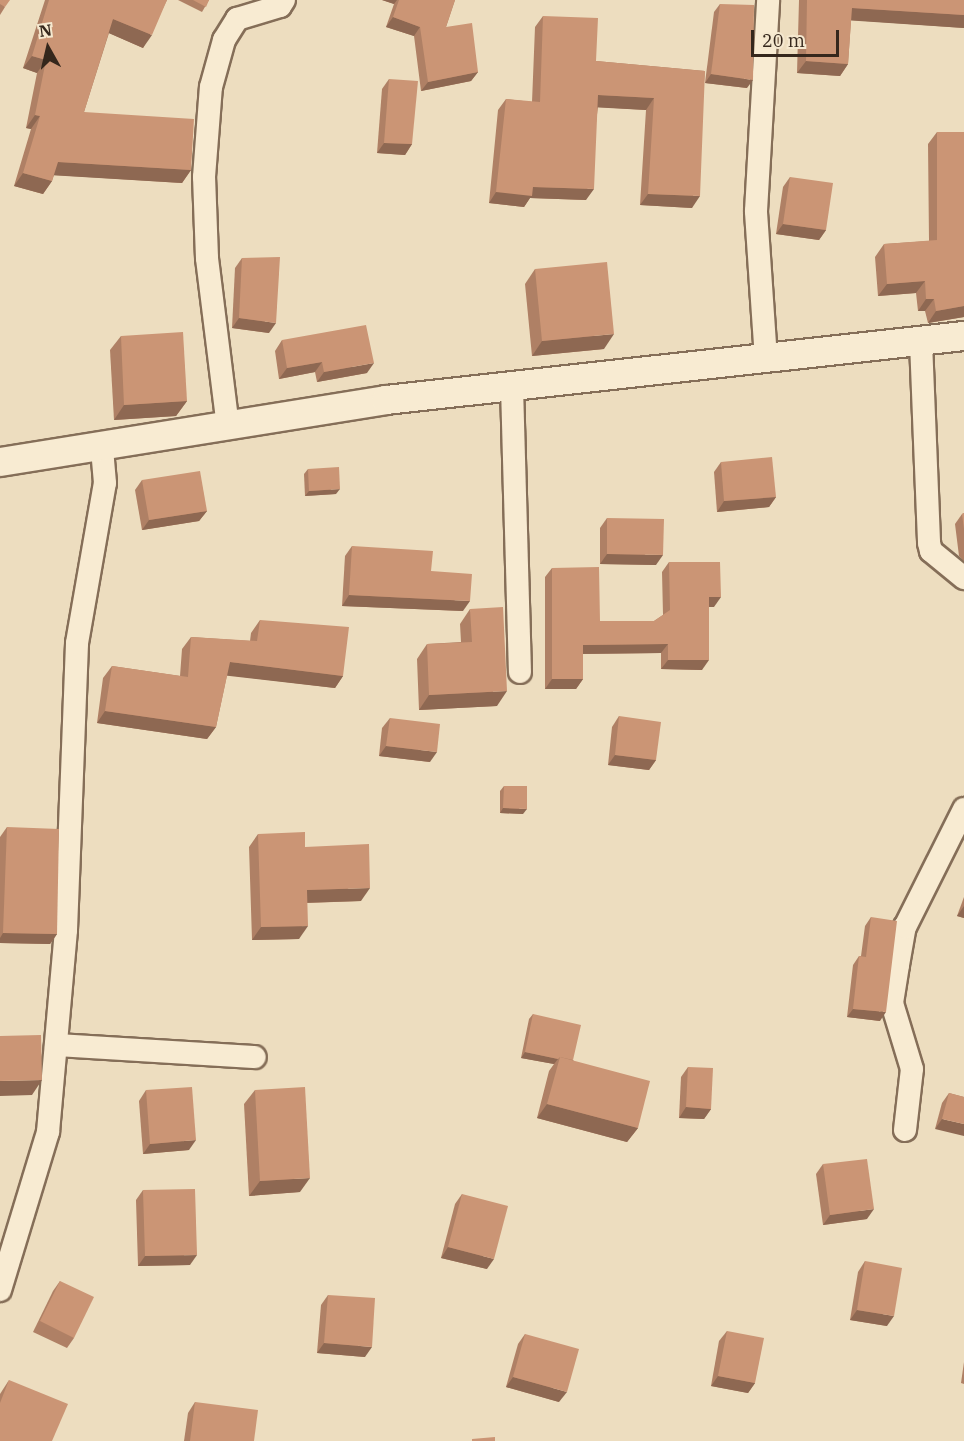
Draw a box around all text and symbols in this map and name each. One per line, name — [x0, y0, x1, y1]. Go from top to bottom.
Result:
north arrow — [18, 18, 78, 78]
scale bar — [754, 18, 842, 56]
text: N — [38, 19, 53, 41]
text: 20 m — [762, 29, 805, 52]

